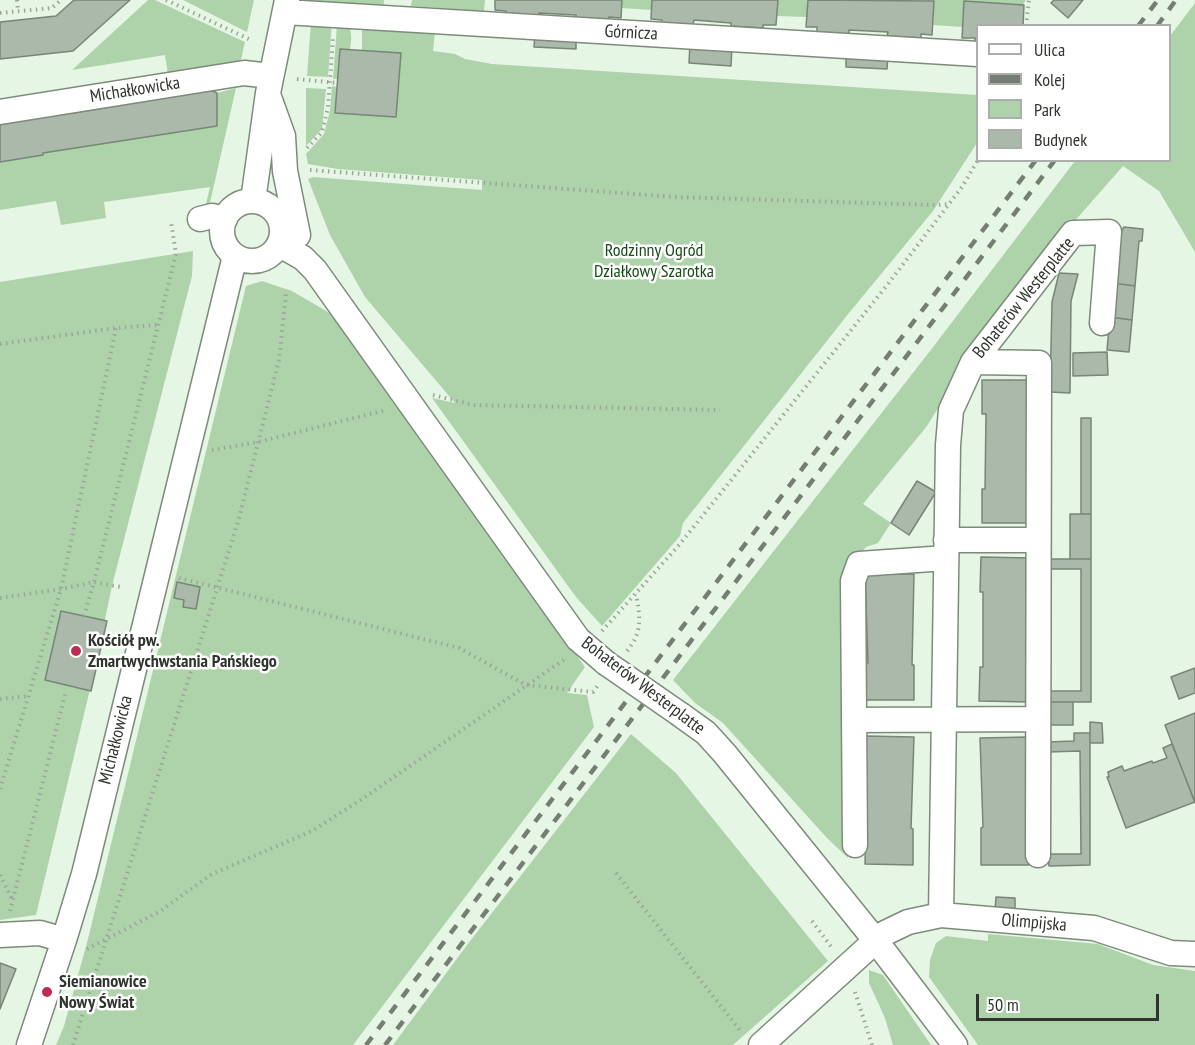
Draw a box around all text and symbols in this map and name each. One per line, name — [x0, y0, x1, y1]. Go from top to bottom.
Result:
street label: Górnicza — [604, 21, 658, 45]
legend — [976, 24, 1171, 162]
text: Ulica — [1034, 38, 1065, 61]
text: Kolej — [1034, 68, 1065, 91]
street label: Michałkowicka — [89, 72, 181, 108]
text: Park — [1034, 98, 1061, 121]
text: Budynek — [1034, 128, 1087, 151]
street label: Bohaterów Westerplatte — [969, 233, 1079, 363]
park label: Rodzinny Ogród Działkowy Szarotka — [594, 240, 714, 282]
place label: Kościół pw. Zmartwychwstania Pańskiego — [88, 630, 277, 672]
street label: Bohaterów Westerplatte — [577, 632, 709, 740]
marker: Kościół pw. Zmartwychwstania Pańskiego — [69, 644, 83, 658]
street label: Michałkowicka — [95, 693, 137, 787]
street label: Olimpijska — [1000, 909, 1068, 937]
place label: Siemianowice Nowy Świat — [59, 971, 147, 1014]
scale bar — [979, 982, 1162, 1020]
marker: Siemianowice Nowy Świat — [40, 985, 54, 999]
text: 50 m — [987, 993, 1019, 1016]

